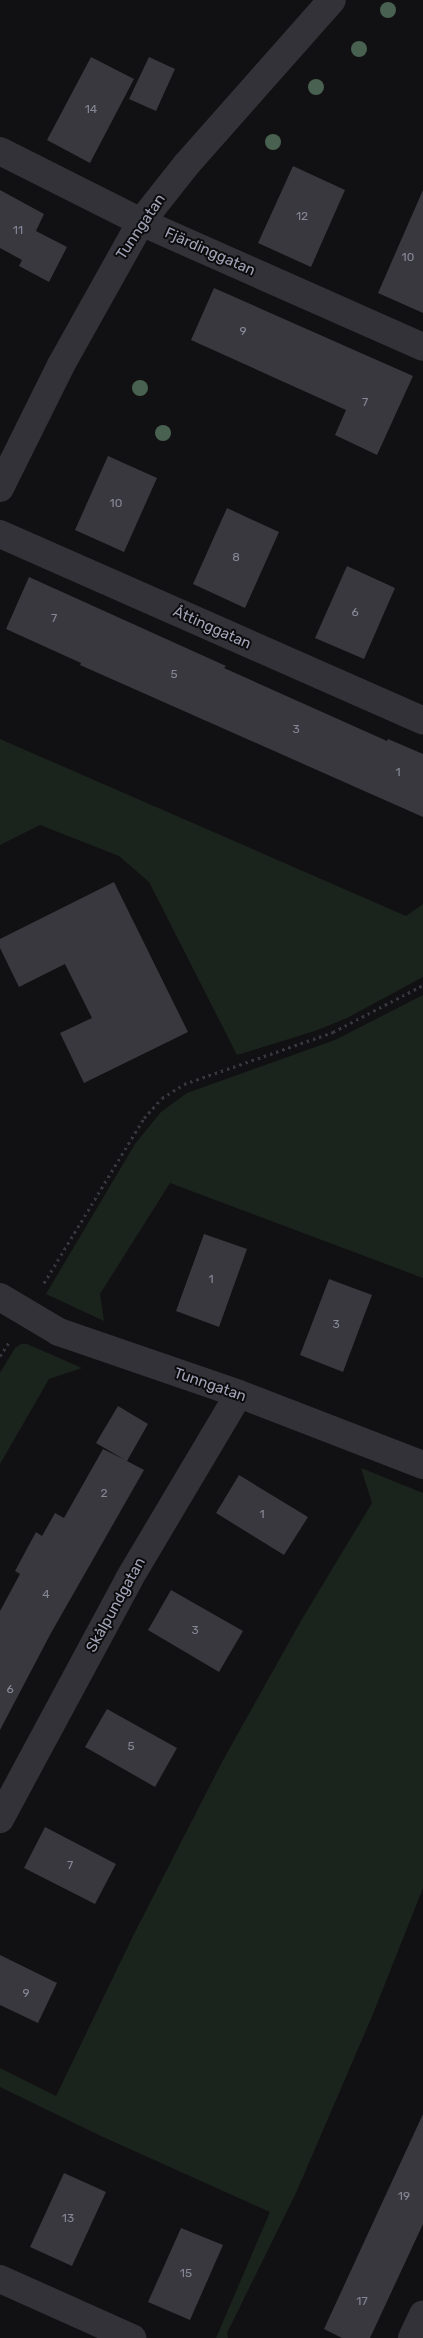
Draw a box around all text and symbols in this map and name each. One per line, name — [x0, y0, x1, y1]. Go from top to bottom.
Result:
house number: 14 — [85, 103, 97, 117]
street label: Tunngatan — [113, 191, 169, 263]
house number: 12 — [296, 210, 308, 224]
house number: 11 — [13, 224, 23, 238]
street label: Fjärdinggatan — [162, 224, 258, 280]
house number: 10 — [402, 251, 414, 265]
house number: 9 — [239, 325, 247, 339]
house number: 7 — [362, 396, 368, 410]
house number: 10 — [110, 497, 122, 511]
house number: 8 — [232, 551, 240, 565]
street label: Åttinggatan — [170, 603, 254, 653]
house number: 6 — [351, 606, 359, 620]
house number: 7 — [51, 612, 57, 626]
house number: 5 — [170, 668, 178, 682]
house number: 3 — [292, 723, 300, 737]
house number: 1 — [395, 766, 401, 780]
house number: 1 — [208, 1273, 214, 1287]
house number: 3 — [332, 1318, 340, 1332]
street label: Tunngatan — [172, 1364, 248, 1406]
house number: 2 — [100, 1487, 108, 1501]
house number: 1 — [259, 1508, 265, 1522]
street label: Skålpundgatan — [83, 1555, 149, 1655]
house number: 4 — [42, 1588, 50, 1602]
house number: 3 — [191, 1624, 199, 1638]
house number: 6 — [6, 1683, 14, 1697]
house number: 5 — [127, 1740, 135, 1754]
house number: 7 — [67, 1859, 73, 1873]
house number: 9 — [22, 1987, 30, 2001]
house number: 19 — [398, 2190, 410, 2204]
house number: 13 — [62, 2212, 74, 2226]
house number: 15 — [180, 2267, 192, 2281]
house number: 17 — [356, 2295, 368, 2309]

